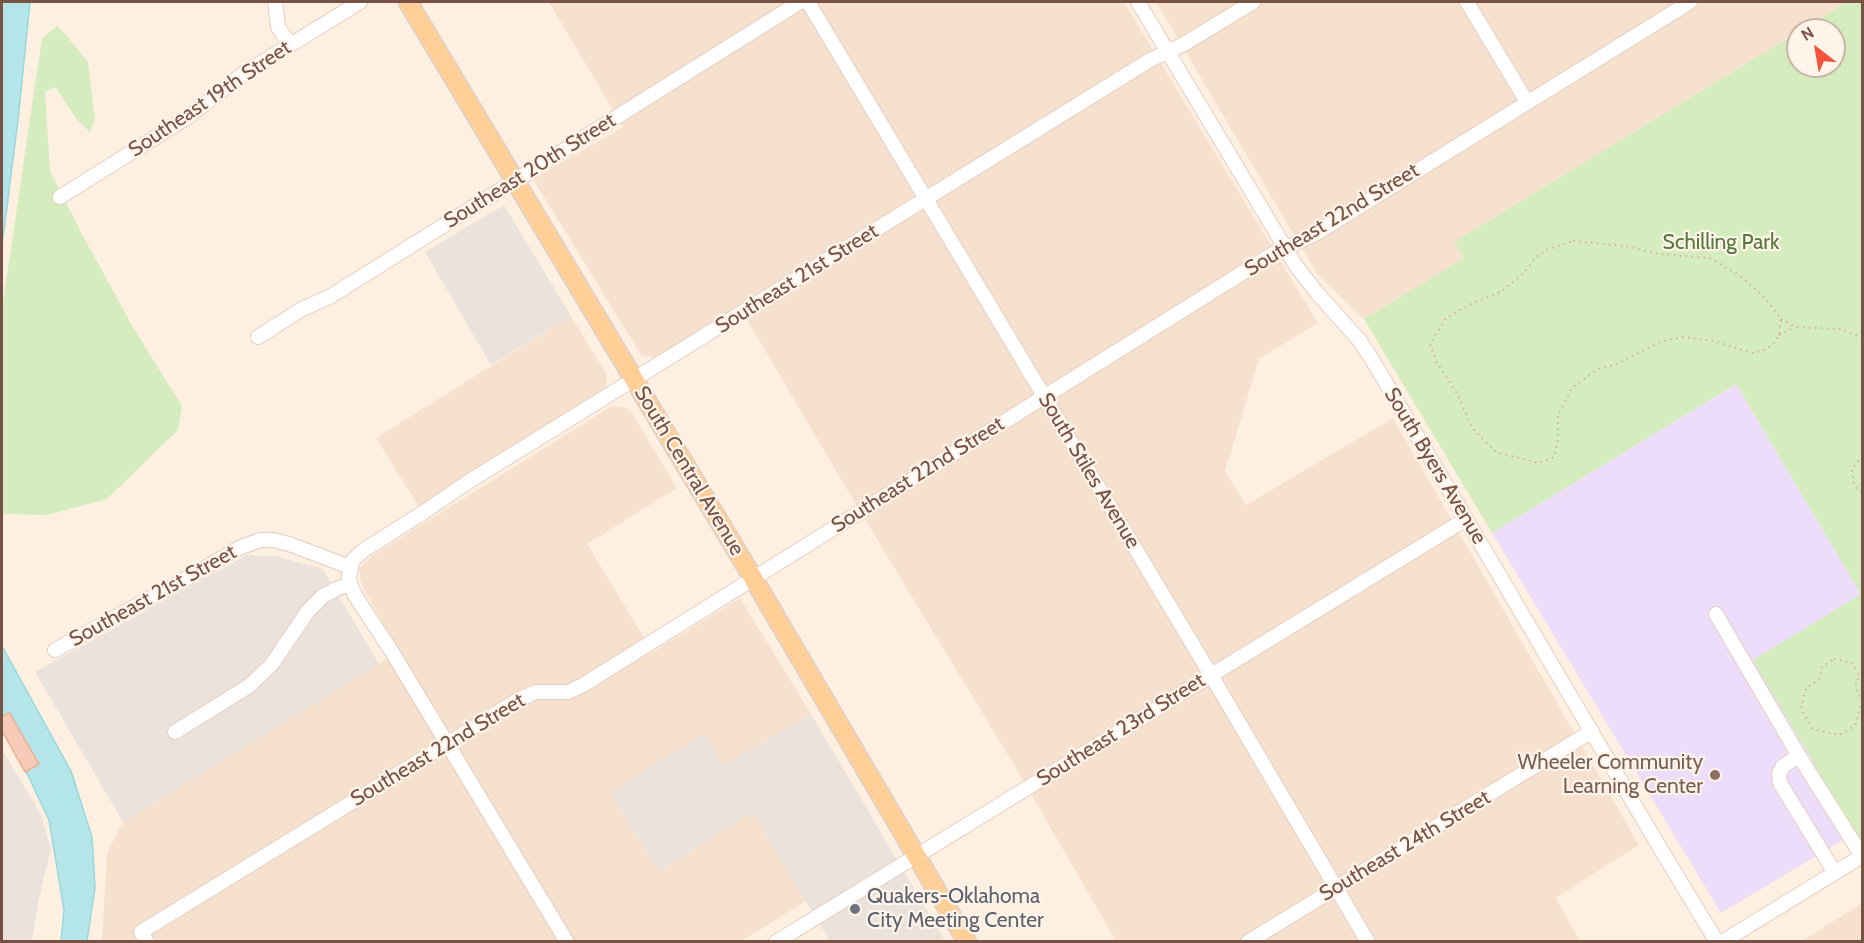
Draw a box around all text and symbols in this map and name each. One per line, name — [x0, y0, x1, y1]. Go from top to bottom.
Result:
north arrow — [1786, 18, 1846, 78]
text: N — [1798, 23, 1817, 45]
street label: Southeast 19th Street — [124, 35, 296, 163]
street label: Southeast 20th Street — [440, 108, 620, 234]
street label: Southeast 22nd Street — [1240, 158, 1424, 282]
street label: Southeast 21st Street — [711, 219, 883, 339]
park label: Schilling Park — [1663, 230, 1779, 256]
street label: South Central Avenue — [629, 382, 749, 560]
street label: South Byers Avenue — [1378, 383, 1492, 549]
street label: South Stiles Avenue — [1033, 389, 1145, 553]
street label: Southeast 22nd Street — [827, 412, 1009, 538]
street label: Southeast 21st Street — [65, 540, 241, 652]
street label: Southeast 23rd Street — [1032, 668, 1210, 792]
street label: Southeast 22nd Street — [346, 688, 530, 812]
place label: Wheeler Community Learning Center — [1517, 750, 1703, 800]
marker: Wheeler Community Learning Center — [1708, 768, 1722, 782]
street label: Southeast 24th Street — [1315, 785, 1495, 907]
place label: Quakers-Oklahoma City Meeting Center — [867, 884, 1044, 934]
marker: Quakers-Oklahoma City Meeting Center — [848, 902, 862, 916]

